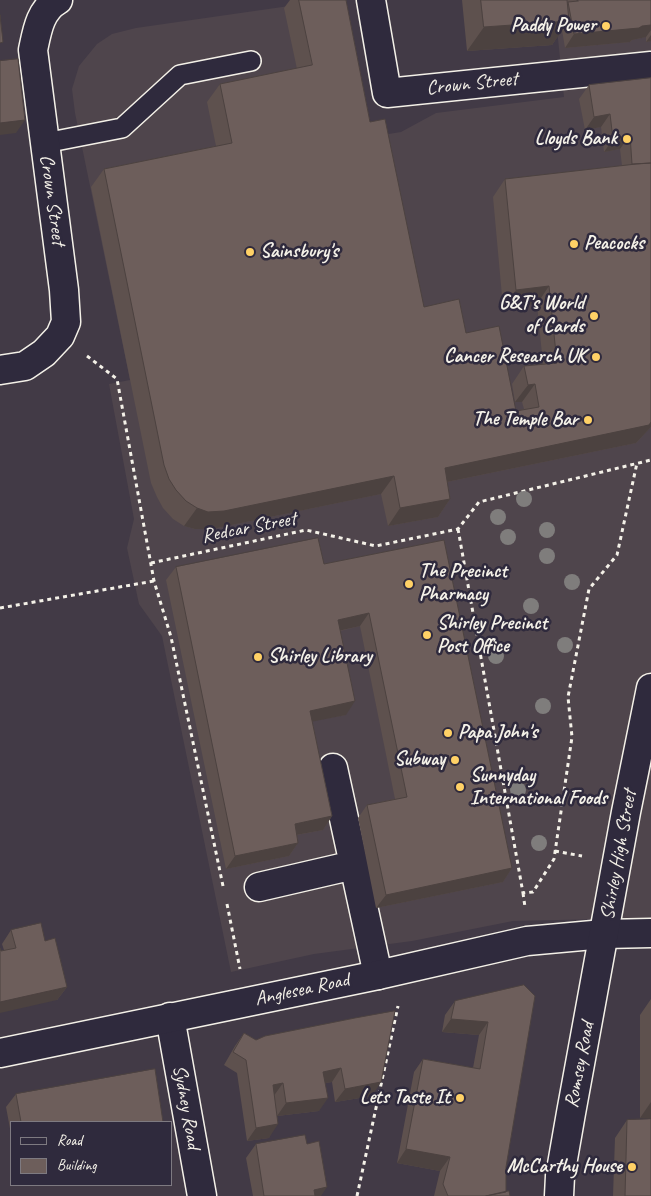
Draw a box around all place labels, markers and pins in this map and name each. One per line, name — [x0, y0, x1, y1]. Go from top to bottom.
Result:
place label: Paddy Power — [511, 14, 596, 38]
marker: Paddy Power — [600, 20, 612, 32]
place label: Lloyds Bank — [535, 127, 617, 151]
marker: Lloyds Bank — [621, 133, 633, 145]
place label: Peacocks — [584, 232, 644, 256]
marker: Peacocks — [568, 238, 580, 250]
place label: Sainsbury's — [260, 240, 338, 264]
marker: Sainsbury's — [244, 246, 256, 258]
place label: G&T's World of Cards — [499, 292, 584, 339]
marker: G&T's World of Cards — [588, 310, 600, 322]
place label: Cancer Research UK — [444, 345, 586, 369]
marker: Cancer Research UK — [590, 351, 602, 363]
place label: The Temple Bar — [473, 408, 578, 432]
marker: The Temple Bar — [582, 414, 594, 426]
place label: The Precinct Pharmacy — [419, 560, 507, 607]
marker: The Precinct Pharmacy — [403, 578, 415, 590]
place label: Shirley Precinct Post Office — [437, 612, 547, 659]
marker: Shirley Precinct Post Office — [421, 629, 433, 641]
place label: Shirley Library — [268, 645, 372, 669]
marker: Shirley Library — [252, 651, 264, 663]
place label: Papa John's — [458, 721, 537, 745]
marker: Papa John's — [442, 727, 454, 739]
place label: Subway — [394, 748, 445, 772]
marker: Subway — [449, 754, 461, 766]
place label: Sunnyday International Foods — [470, 764, 607, 811]
marker: Sunnyday International Foods — [454, 781, 466, 793]
place label: Lets Taste It — [360, 1086, 450, 1110]
marker: Lets Taste It — [454, 1092, 466, 1104]
place label: McCarthy House — [507, 1155, 622, 1179]
marker: McCarthy House — [626, 1161, 638, 1173]

